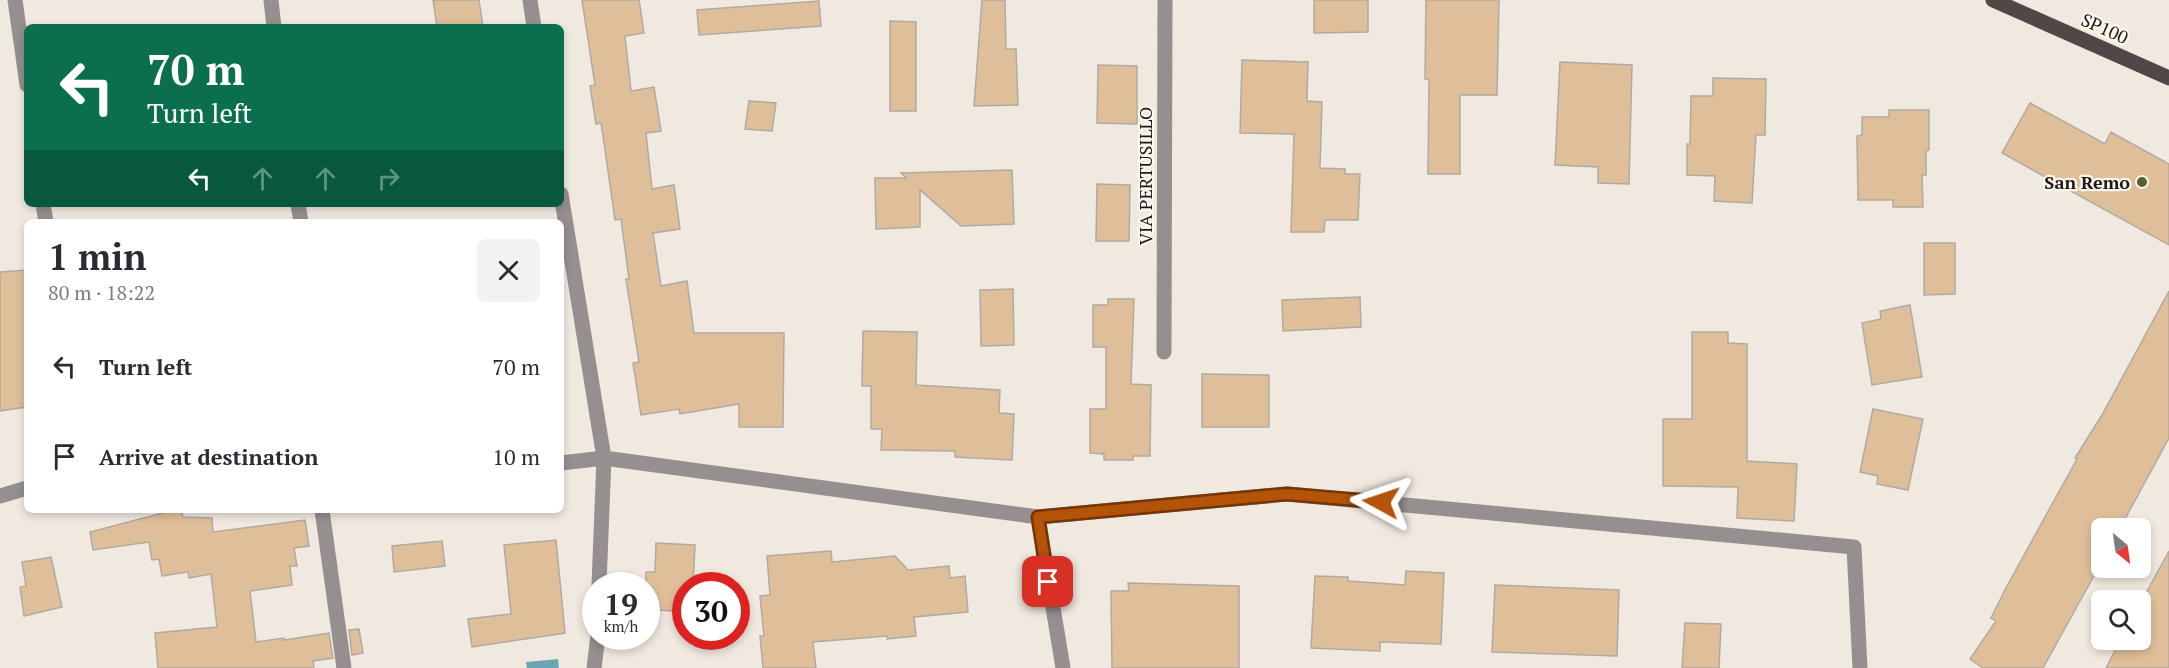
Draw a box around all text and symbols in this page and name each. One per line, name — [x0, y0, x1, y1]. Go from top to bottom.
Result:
street label: SP100 — [2078, 7, 2132, 49]
text: 70 m — [147, 41, 245, 97]
icon: left — [48, 48, 126, 126]
text: Turn left — [147, 95, 252, 131]
street label: VIA PERTUSILLO — [1133, 107, 1157, 245]
icon: left — [183, 162, 216, 195]
icon: ahead — [246, 162, 279, 195]
icon: ahead — [309, 162, 342, 195]
icon: right — [372, 162, 405, 195]
place label: San Remo — [2044, 170, 2130, 194]
marker: San Remo — [2135, 175, 2149, 189]
text: 1 min — [48, 233, 146, 280]
button: close — [477, 239, 540, 302]
text: 80 m · 18:22 — [48, 279, 155, 306]
icon: left — [48, 350, 81, 383]
text: Turn left — [99, 352, 192, 381]
text: 70 m — [492, 352, 540, 381]
icon: arrive — [48, 440, 81, 473]
text: Arrive at destination — [99, 442, 318, 471]
text: 10 m — [492, 442, 540, 471]
position arrow — [1349, 470, 1413, 534]
north arrow — [2091, 518, 2151, 578]
map controls — [2091, 518, 2151, 650]
pin — [1022, 556, 1073, 607]
icon: arrive — [1031, 565, 1064, 598]
speed limit sign: 30 — [672, 572, 750, 650]
text: 19 — [604, 584, 638, 624]
button: search — [2091, 590, 2151, 650]
text: km/h — [604, 616, 638, 636]

